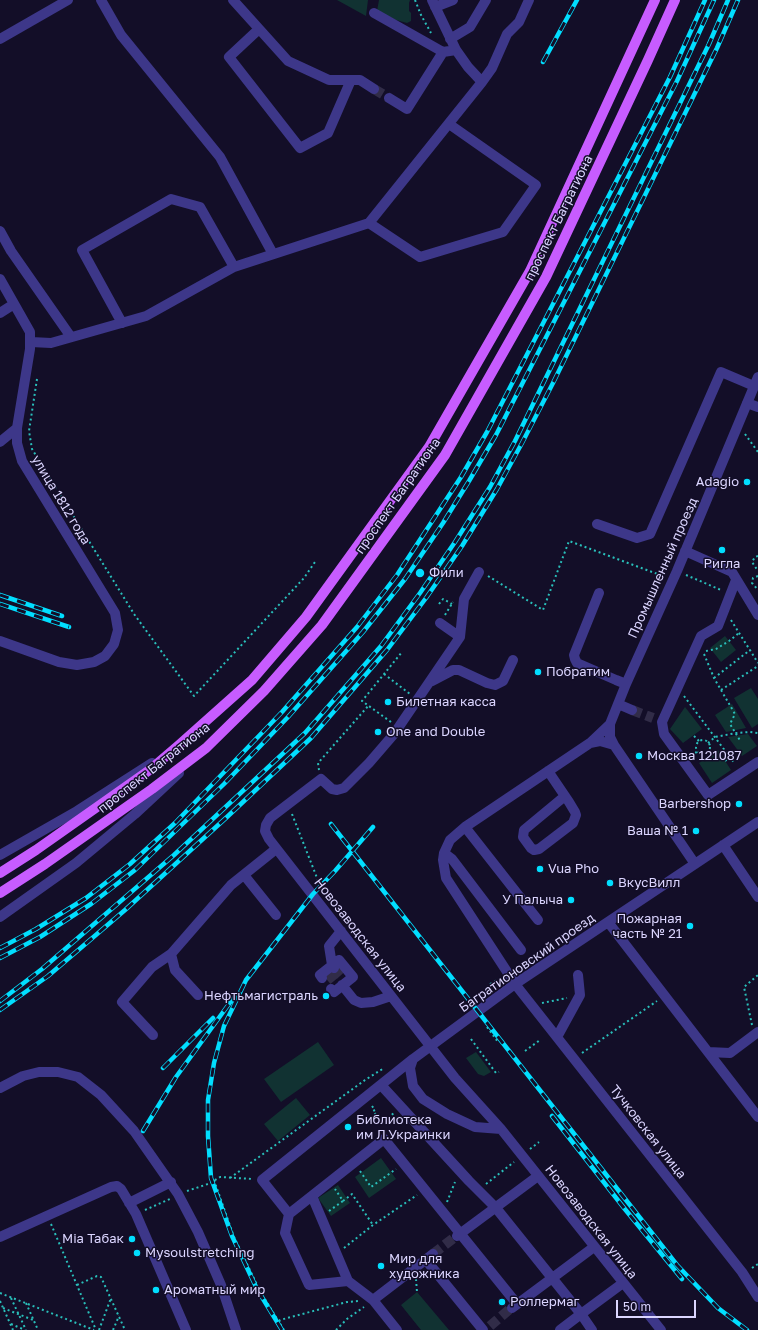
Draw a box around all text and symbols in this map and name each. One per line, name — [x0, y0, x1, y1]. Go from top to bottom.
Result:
street label: проспект Багратиона — [522, 153, 596, 283]
street label: проспект Багратиона — [352, 435, 444, 557]
street label: улица 1812 года — [28, 452, 94, 548]
place label: Adagio — [696, 474, 739, 490]
marker: Adagio — [742, 477, 752, 487]
street label: Промышленный проезд — [625, 495, 701, 641]
marker: Ригла — [717, 545, 727, 555]
place label: Ригла — [704, 556, 740, 572]
place label: Фили — [429, 565, 464, 581]
marker: Фили — [414, 567, 426, 579]
place label: Побратим — [546, 664, 610, 680]
marker: Побратим — [533, 667, 543, 677]
place label: Билетная касса — [396, 694, 496, 710]
marker: Билетная касса — [383, 697, 393, 707]
street label: проспект Багратиона — [95, 719, 213, 817]
place label: One and Double — [386, 724, 485, 740]
marker: One and Double — [373, 727, 383, 737]
place label: Москва 121087 — [647, 748, 742, 764]
marker: Москва 121087 — [634, 751, 644, 761]
place label: Barbershop — [659, 796, 731, 812]
marker: Barbershop — [734, 799, 744, 809]
place label: Ваша № 1 — [627, 823, 688, 839]
marker: Ваша № 1 — [691, 826, 701, 836]
place label: Vua Pho — [548, 861, 599, 877]
marker: Vua Pho — [535, 864, 545, 874]
street label: Новозаводская улица — [311, 875, 409, 995]
place label: ВкусВилл — [618, 875, 680, 891]
marker: ВкусВилл — [605, 878, 615, 888]
place label: У Палыча — [502, 892, 563, 908]
marker: У Палыча — [566, 895, 576, 905]
street label: Багратионовский проезд — [456, 910, 598, 1016]
place label: Пожарная часть № 21 — [613, 911, 682, 942]
marker: Пожарная часть № 21 — [685, 921, 695, 931]
place label: Нефтьмагистраль — [204, 988, 318, 1004]
marker: Нефтьмагистраль — [321, 991, 331, 1001]
street label: Тучковская улица — [607, 1082, 689, 1182]
place label: Библиотека им Л.Украинки — [356, 1112, 450, 1143]
marker: Библиотека им Л.Украинки — [343, 1122, 353, 1132]
street label: Новозаводская улица — [542, 1162, 640, 1282]
place label: Mia Табак — [62, 1231, 124, 1247]
marker: Mia Табак — [127, 1234, 137, 1244]
place label: Mysoulstretching — [145, 1245, 254, 1261]
marker: Mysoulstretching — [132, 1248, 142, 1258]
place label: Мир для художника — [389, 1251, 460, 1282]
marker: Мир для художника — [376, 1261, 386, 1271]
place label: Ароматный мир — [164, 1282, 265, 1298]
marker: Ароматный мир — [151, 1285, 161, 1295]
scale bar — [618, 1292, 698, 1318]
place label: Роллермаг — [510, 1294, 579, 1310]
marker: Роллермаг — [497, 1297, 507, 1307]
text: 50 m — [623, 1299, 651, 1314]

